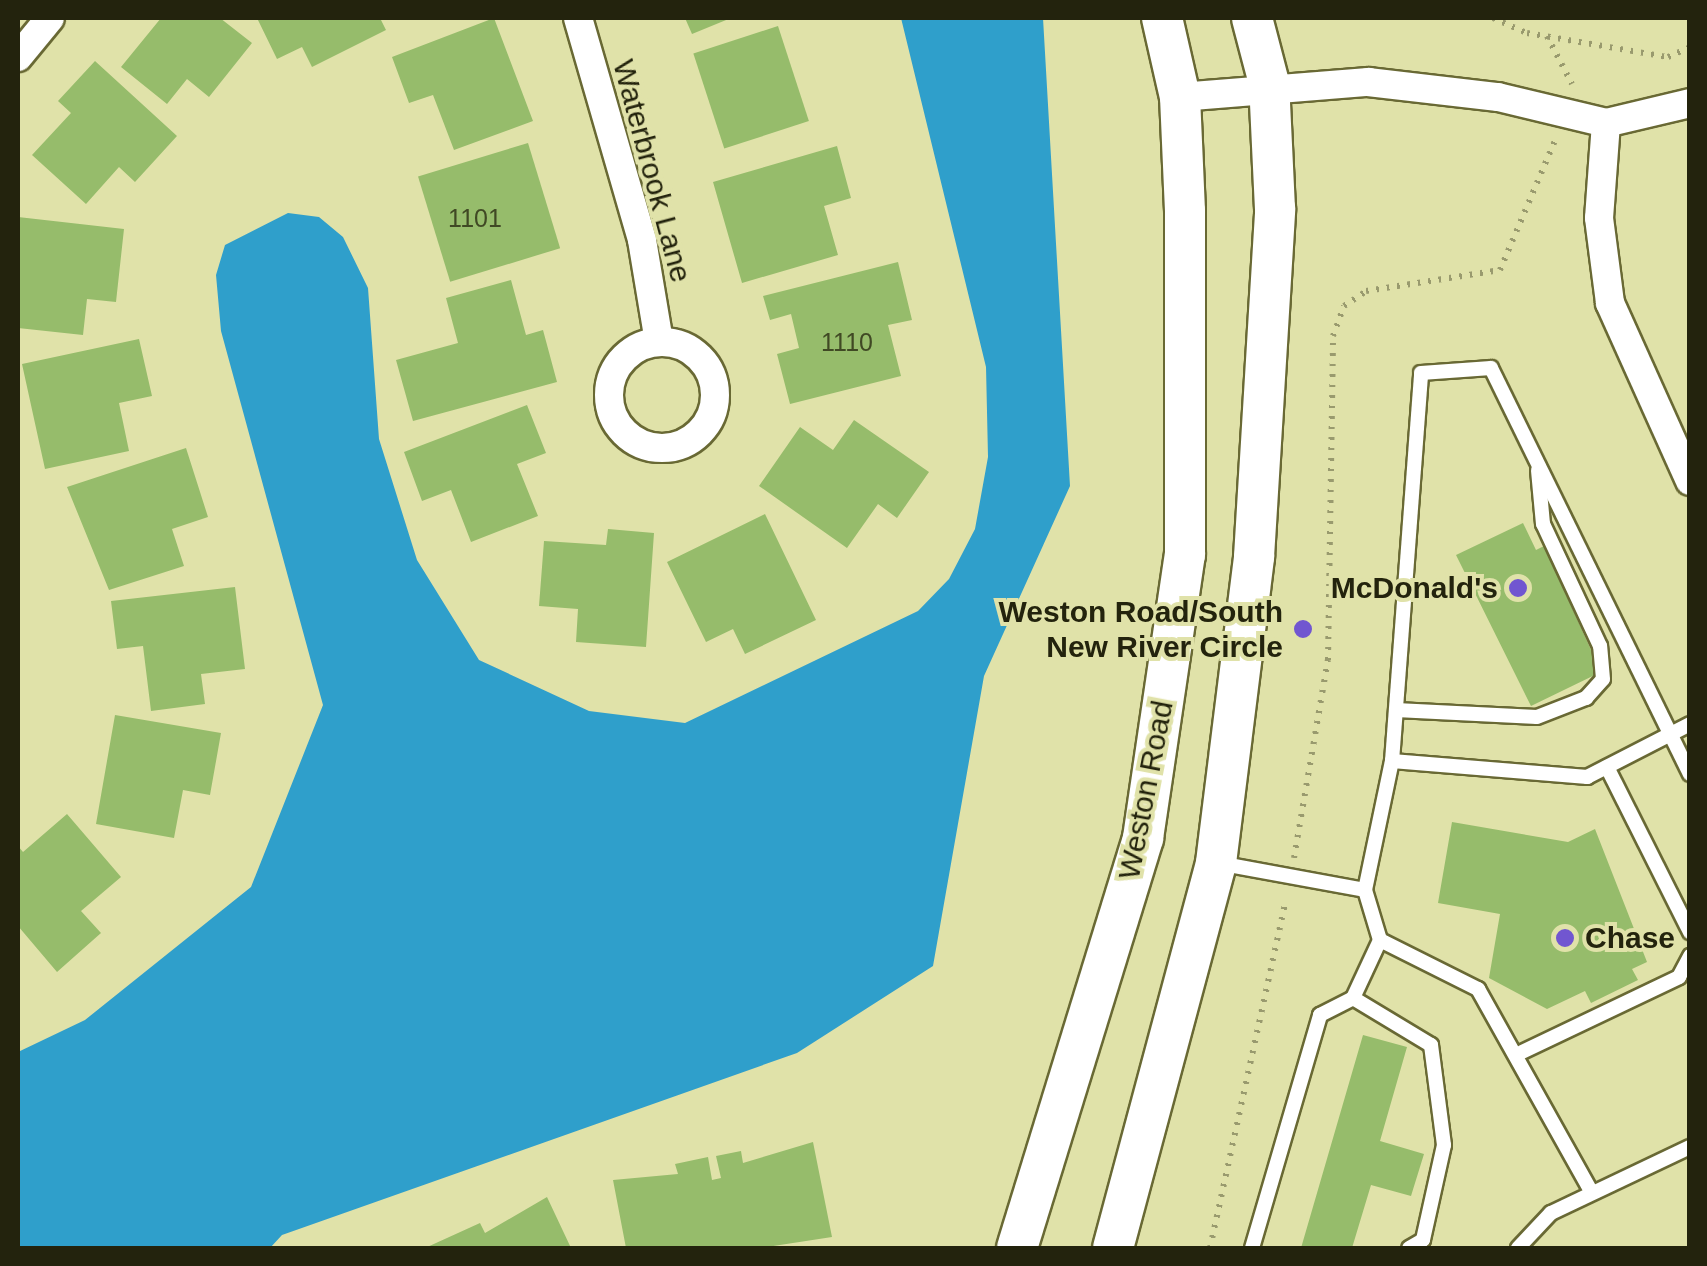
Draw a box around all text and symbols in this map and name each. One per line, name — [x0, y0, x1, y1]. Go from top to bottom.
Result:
street label: Waterbrook Lane — [605, 56, 699, 286]
house number: 1101 — [448, 203, 502, 233]
house number: 1110 — [821, 327, 873, 357]
place label: McDonald's — [1331, 570, 1498, 606]
marker: McDonald's — [1507, 577, 1529, 599]
place label: Weston Road/South New River Circle — [999, 594, 1283, 664]
marker: Weston Road/South New River Circle — [1292, 618, 1314, 640]
street label: Weston Road — [1111, 698, 1181, 882]
place label: Chase — [1585, 920, 1675, 956]
marker: Chase — [1554, 927, 1576, 949]

